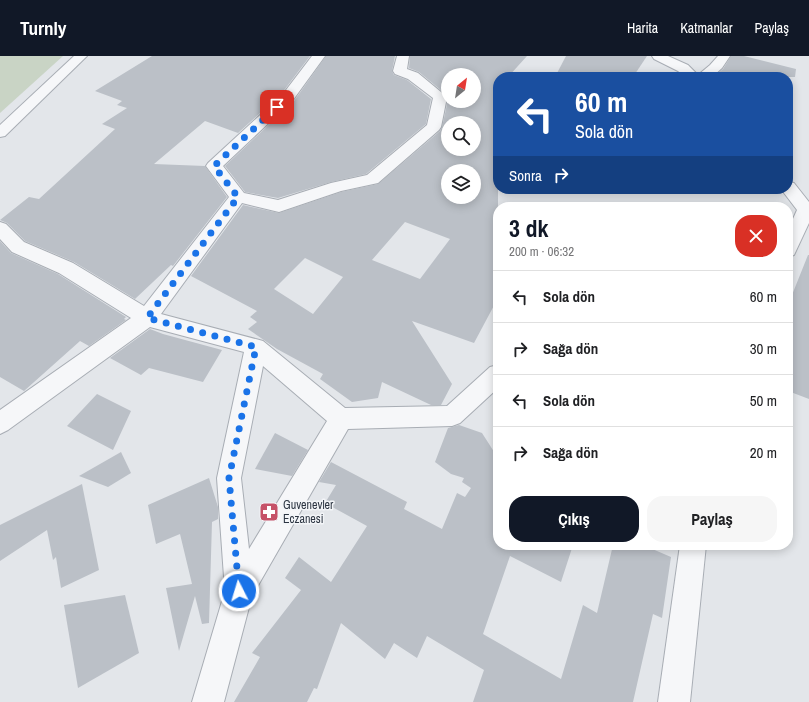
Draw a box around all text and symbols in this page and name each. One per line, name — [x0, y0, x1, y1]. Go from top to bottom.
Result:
text: Turnly — [20, 15, 66, 41]
text: Harita — [627, 19, 658, 37]
text: Katmanlar — [680, 19, 733, 37]
text: Paylaş — [755, 19, 789, 37]
north arrow — [441, 68, 481, 108]
map controls — [441, 68, 481, 204]
text: 60 m — [575, 83, 627, 121]
icon: left — [509, 88, 561, 140]
pin — [260, 90, 294, 124]
icon: arrive — [266, 96, 288, 118]
button: search — [441, 116, 481, 156]
text: Sola dön — [575, 119, 633, 144]
button: layers — [441, 164, 481, 204]
icon: right — [550, 164, 572, 186]
text: Sonra — [509, 165, 542, 186]
text: 3 dk — [509, 212, 548, 244]
button: close — [735, 215, 777, 257]
text: 200 m · 06:32 — [509, 243, 574, 260]
icon: left — [509, 286, 531, 308]
text: Sola dön — [543, 286, 595, 307]
text: 60 m — [750, 286, 777, 307]
icon: right — [509, 338, 531, 360]
text: Sağa dön — [543, 338, 598, 359]
text: 30 m — [750, 338, 777, 359]
icon: left — [509, 390, 531, 412]
text: Sola dön — [543, 390, 595, 411]
text: 50 m — [750, 390, 777, 411]
icon: right — [509, 442, 531, 464]
text: Sağa dön — [543, 442, 598, 463]
text: 20 m — [750, 442, 777, 463]
button: Çıkış — [509, 496, 639, 542]
button: Paylaş — [647, 496, 777, 542]
place label: Guvenevler Eczanesi — [283, 497, 334, 527]
pharmacy icon: Guvenevler Eczanesi — [258, 501, 280, 523]
position arrow — [218, 570, 260, 612]

